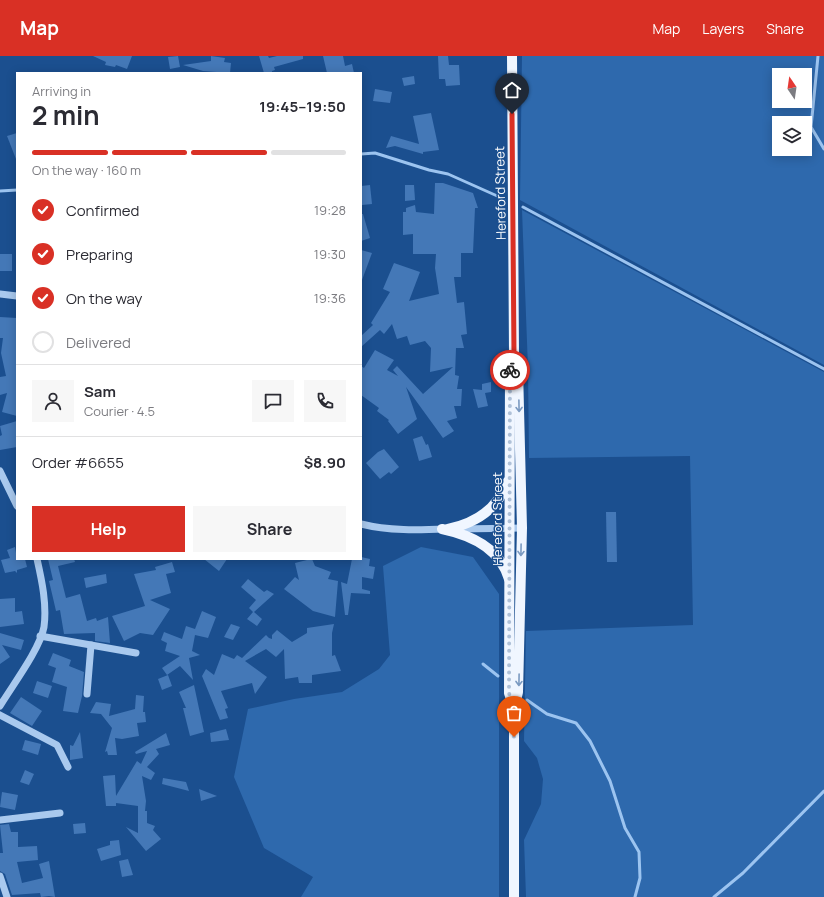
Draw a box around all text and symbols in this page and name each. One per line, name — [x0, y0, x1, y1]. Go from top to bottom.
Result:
text: Map — [20, 15, 59, 41]
text: Map — [652, 19, 680, 38]
text: Layers — [702, 19, 744, 38]
text: Share — [766, 19, 804, 38]
north arrow — [772, 68, 812, 108]
map controls — [772, 68, 812, 156]
pin — [495, 73, 529, 114]
icon: home — [501, 79, 523, 101]
text: Arriving in — [32, 82, 91, 100]
text: 19:45–19:50 — [259, 96, 346, 117]
text: 2 min — [32, 97, 100, 133]
button: layers — [772, 116, 812, 156]
street label: Hereford Street — [490, 146, 510, 240]
text: On the way · 160 m — [32, 161, 141, 179]
icon: check — [32, 199, 54, 221]
text: Confirmed — [66, 200, 139, 221]
text: 19:28 — [314, 201, 346, 219]
icon: check — [32, 243, 54, 265]
text: Preparing — [66, 244, 133, 265]
text: 19:30 — [314, 245, 346, 263]
icon: check — [32, 287, 54, 309]
text: On the way — [66, 288, 142, 309]
text: 19:36 — [314, 289, 346, 307]
text: Delivered — [66, 332, 131, 353]
courier — [490, 350, 530, 390]
icon: bike — [499, 359, 521, 381]
button: person — [32, 380, 74, 422]
button: chat — [252, 380, 294, 422]
button: phone — [304, 380, 346, 422]
text: Sam — [84, 381, 116, 402]
one-way arrow — [515, 399, 523, 412]
text: Courier · 4.5 — [84, 402, 155, 420]
text: Order #6655 — [32, 452, 124, 473]
text: $8.90 — [304, 452, 346, 473]
street label: Hereford Street — [488, 472, 506, 566]
button: Help — [32, 506, 185, 552]
button: Share — [193, 506, 346, 552]
one-way arrow — [518, 543, 525, 556]
one-way arrow — [515, 673, 522, 686]
pin — [497, 696, 531, 737]
icon: bag — [503, 702, 525, 724]

